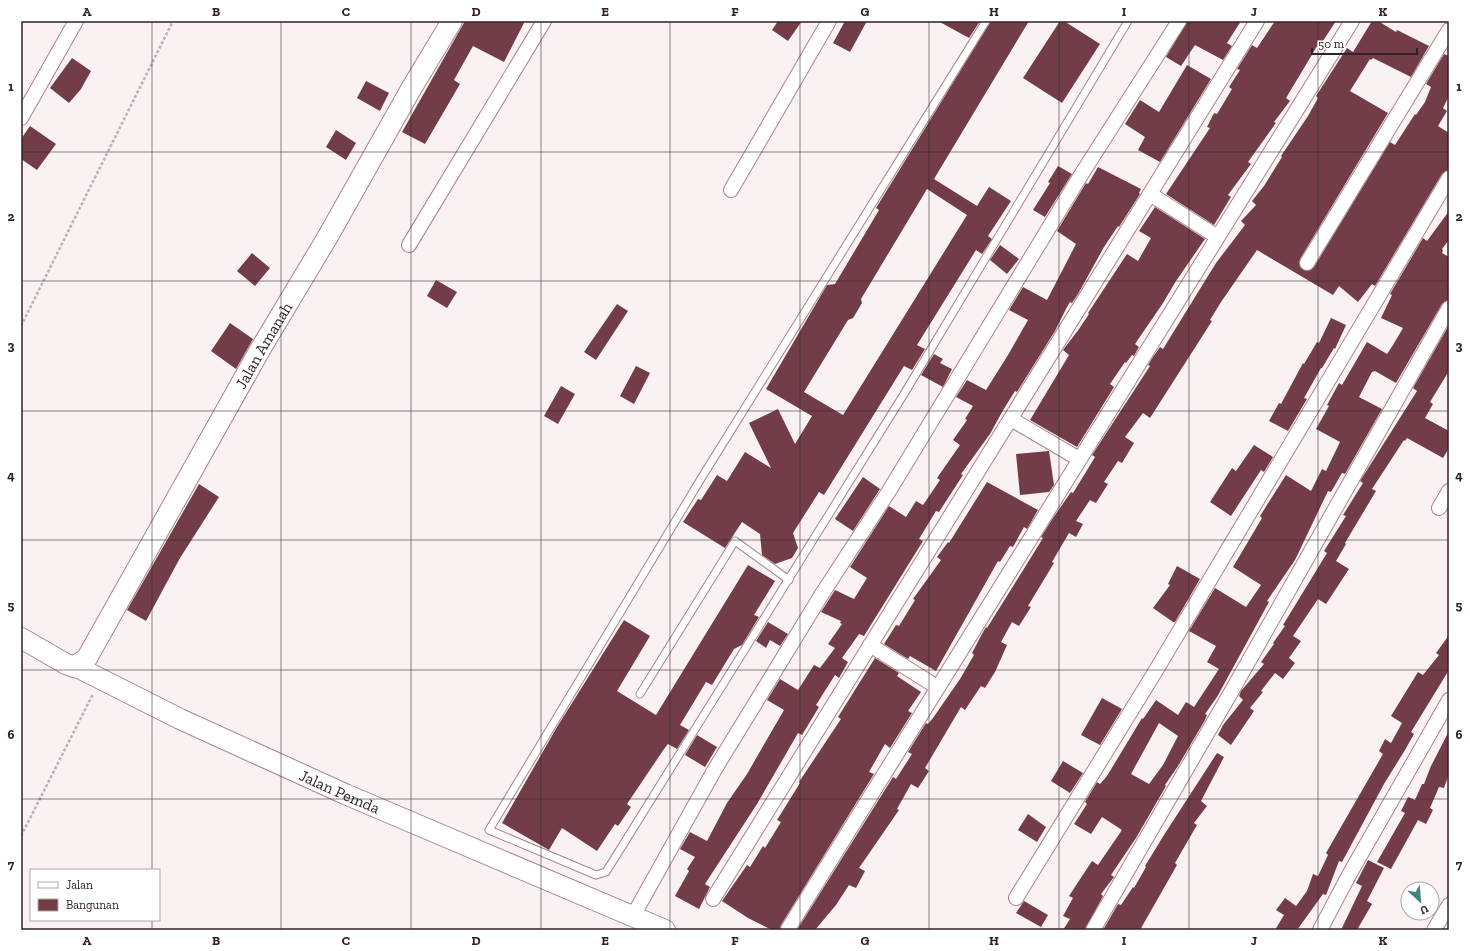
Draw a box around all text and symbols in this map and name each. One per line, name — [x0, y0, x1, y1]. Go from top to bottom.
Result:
text: A — [83, 4, 92, 19]
text: B — [212, 4, 220, 19]
text: C — [342, 4, 350, 19]
text: D — [471, 4, 481, 19]
text: E — [601, 4, 609, 19]
text: F — [731, 4, 739, 19]
text: G — [861, 4, 870, 19]
text: H — [989, 4, 999, 19]
text: I — [1122, 4, 1127, 19]
text: J — [1251, 4, 1257, 19]
text: K — [1379, 4, 1388, 19]
scale bar — [1312, 30, 1417, 56]
text: 50 m — [1318, 37, 1345, 51]
text: 1 — [8, 79, 14, 94]
text: 1 — [1456, 79, 1462, 94]
text: 2 — [8, 209, 15, 224]
text: 2 — [1456, 209, 1463, 224]
street label: Jalan Amanah — [231, 298, 296, 392]
text: 3 — [8, 338, 15, 353]
text: 3 — [1456, 338, 1463, 353]
text: 4 — [7, 468, 15, 483]
text: 4 — [1455, 468, 1463, 483]
text: 5 — [8, 598, 15, 613]
text: 5 — [1456, 598, 1463, 613]
text: 6 — [8, 727, 15, 742]
text: 6 — [1456, 727, 1463, 742]
street label: Jalan Pemda — [296, 765, 383, 817]
text: 7 — [8, 857, 15, 872]
text: 7 — [1456, 857, 1463, 872]
legend — [30, 869, 160, 921]
text: Jalan — [66, 878, 93, 892]
north arrow — [1400, 881, 1440, 921]
text: Bangunan — [66, 898, 119, 912]
text: U — [1418, 902, 1431, 917]
text: A — [83, 933, 92, 948]
text: B — [212, 933, 220, 948]
text: C — [342, 933, 350, 948]
text: D — [471, 933, 481, 948]
text: E — [601, 933, 609, 948]
text: F — [731, 933, 739, 948]
text: G — [861, 933, 870, 948]
text: H — [989, 933, 999, 948]
text: I — [1122, 933, 1127, 948]
text: J — [1251, 933, 1257, 948]
text: K — [1379, 933, 1388, 948]

